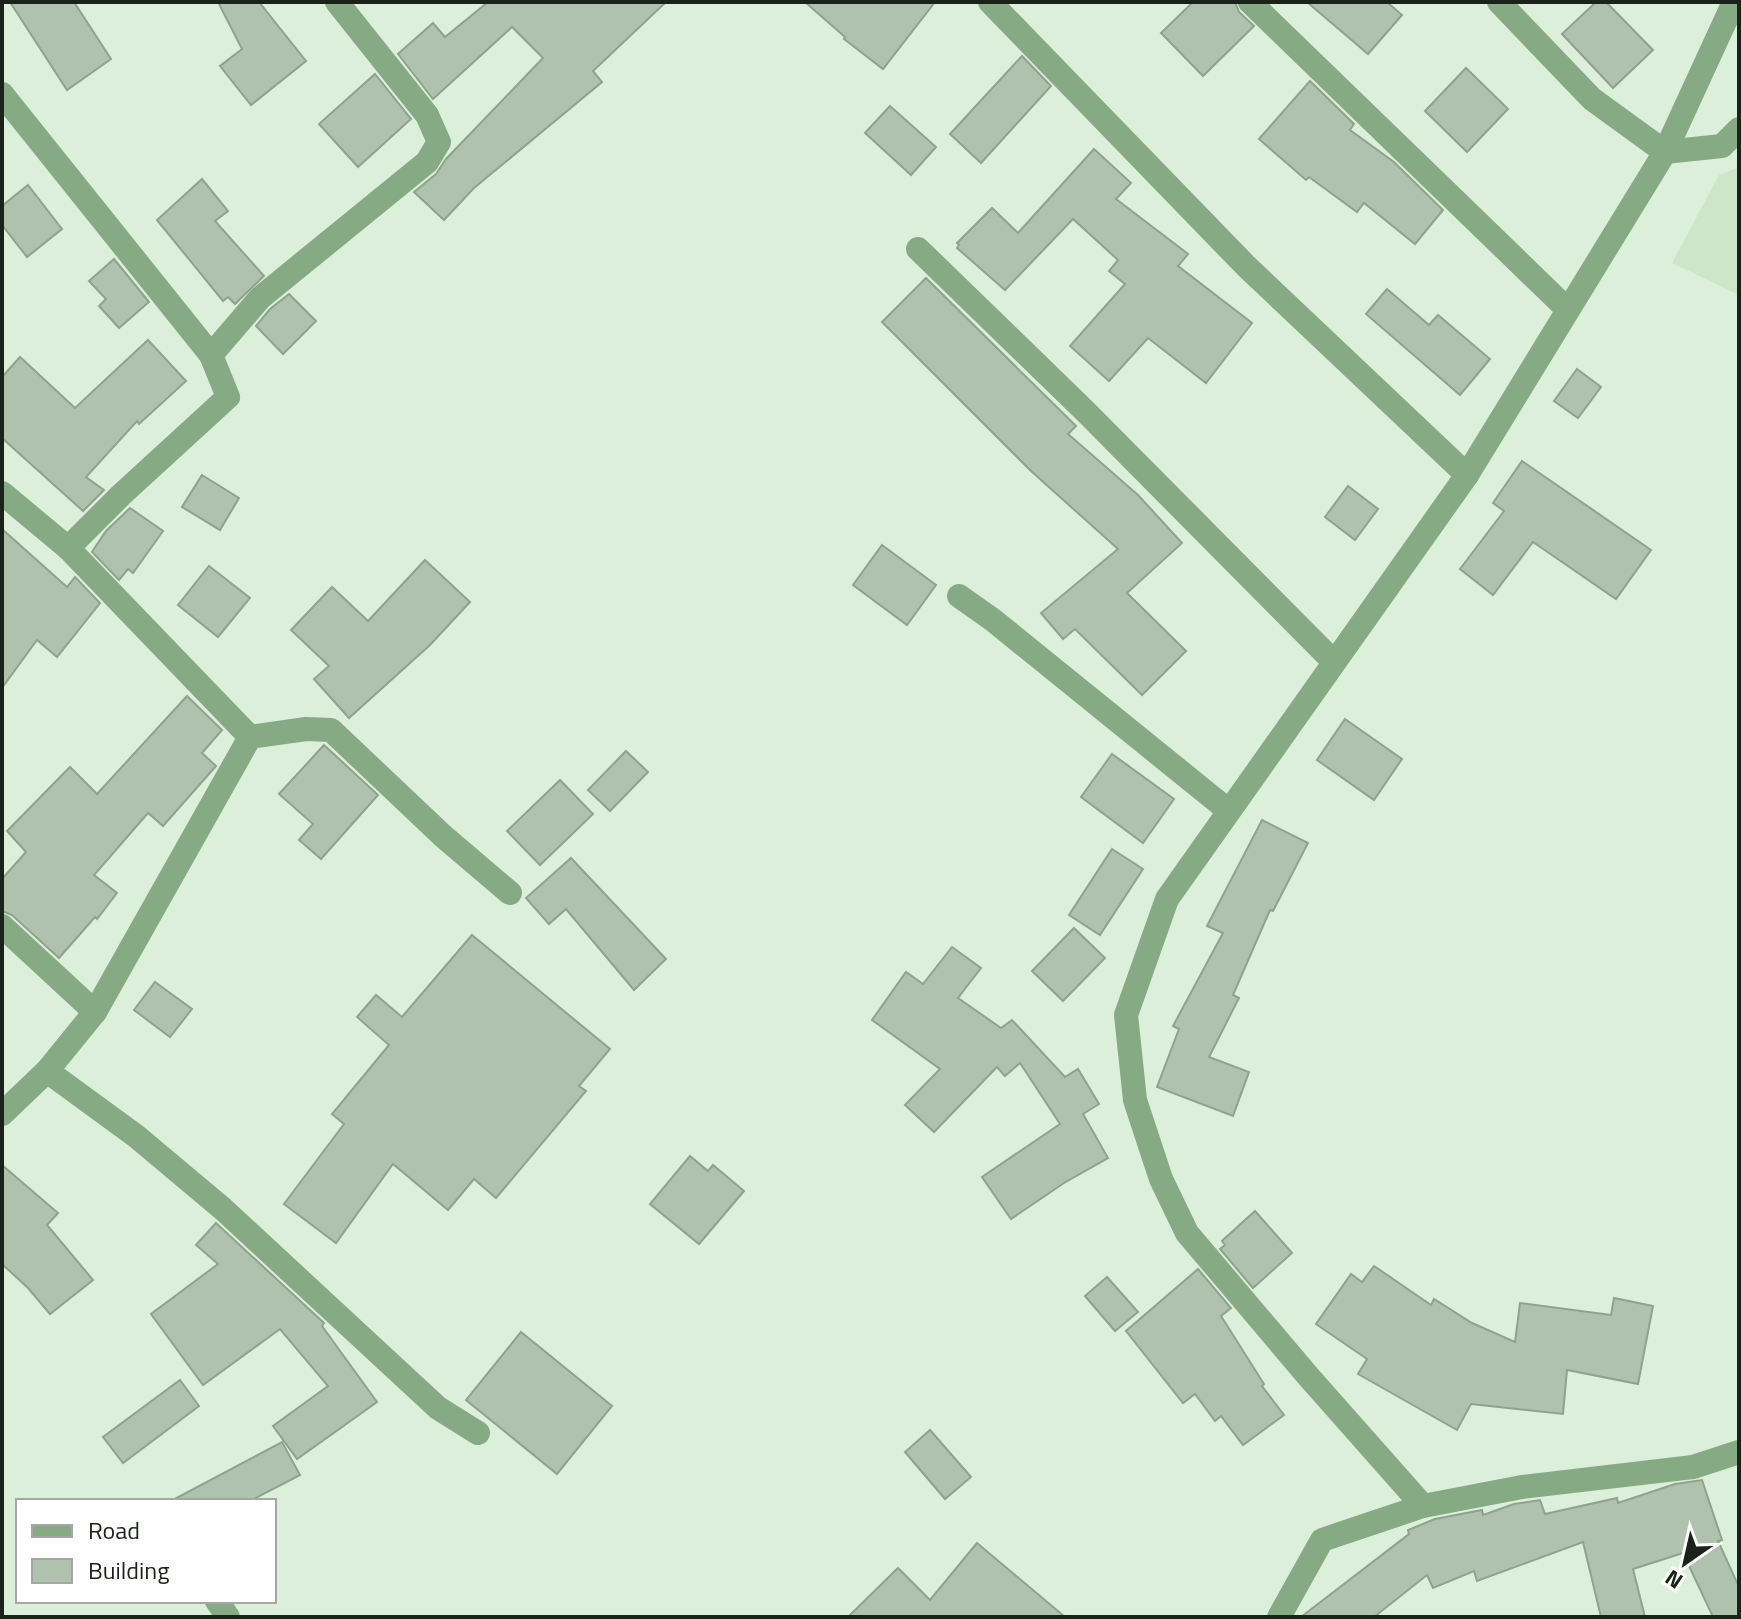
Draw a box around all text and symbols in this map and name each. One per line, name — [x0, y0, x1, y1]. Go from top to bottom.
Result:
legend — [16, 1499, 276, 1603]
text: Road — [88, 1512, 140, 1548]
north arrow — [1645, 1523, 1725, 1603]
text: Building — [88, 1552, 170, 1588]
text: N — [1658, 1561, 1690, 1598]

